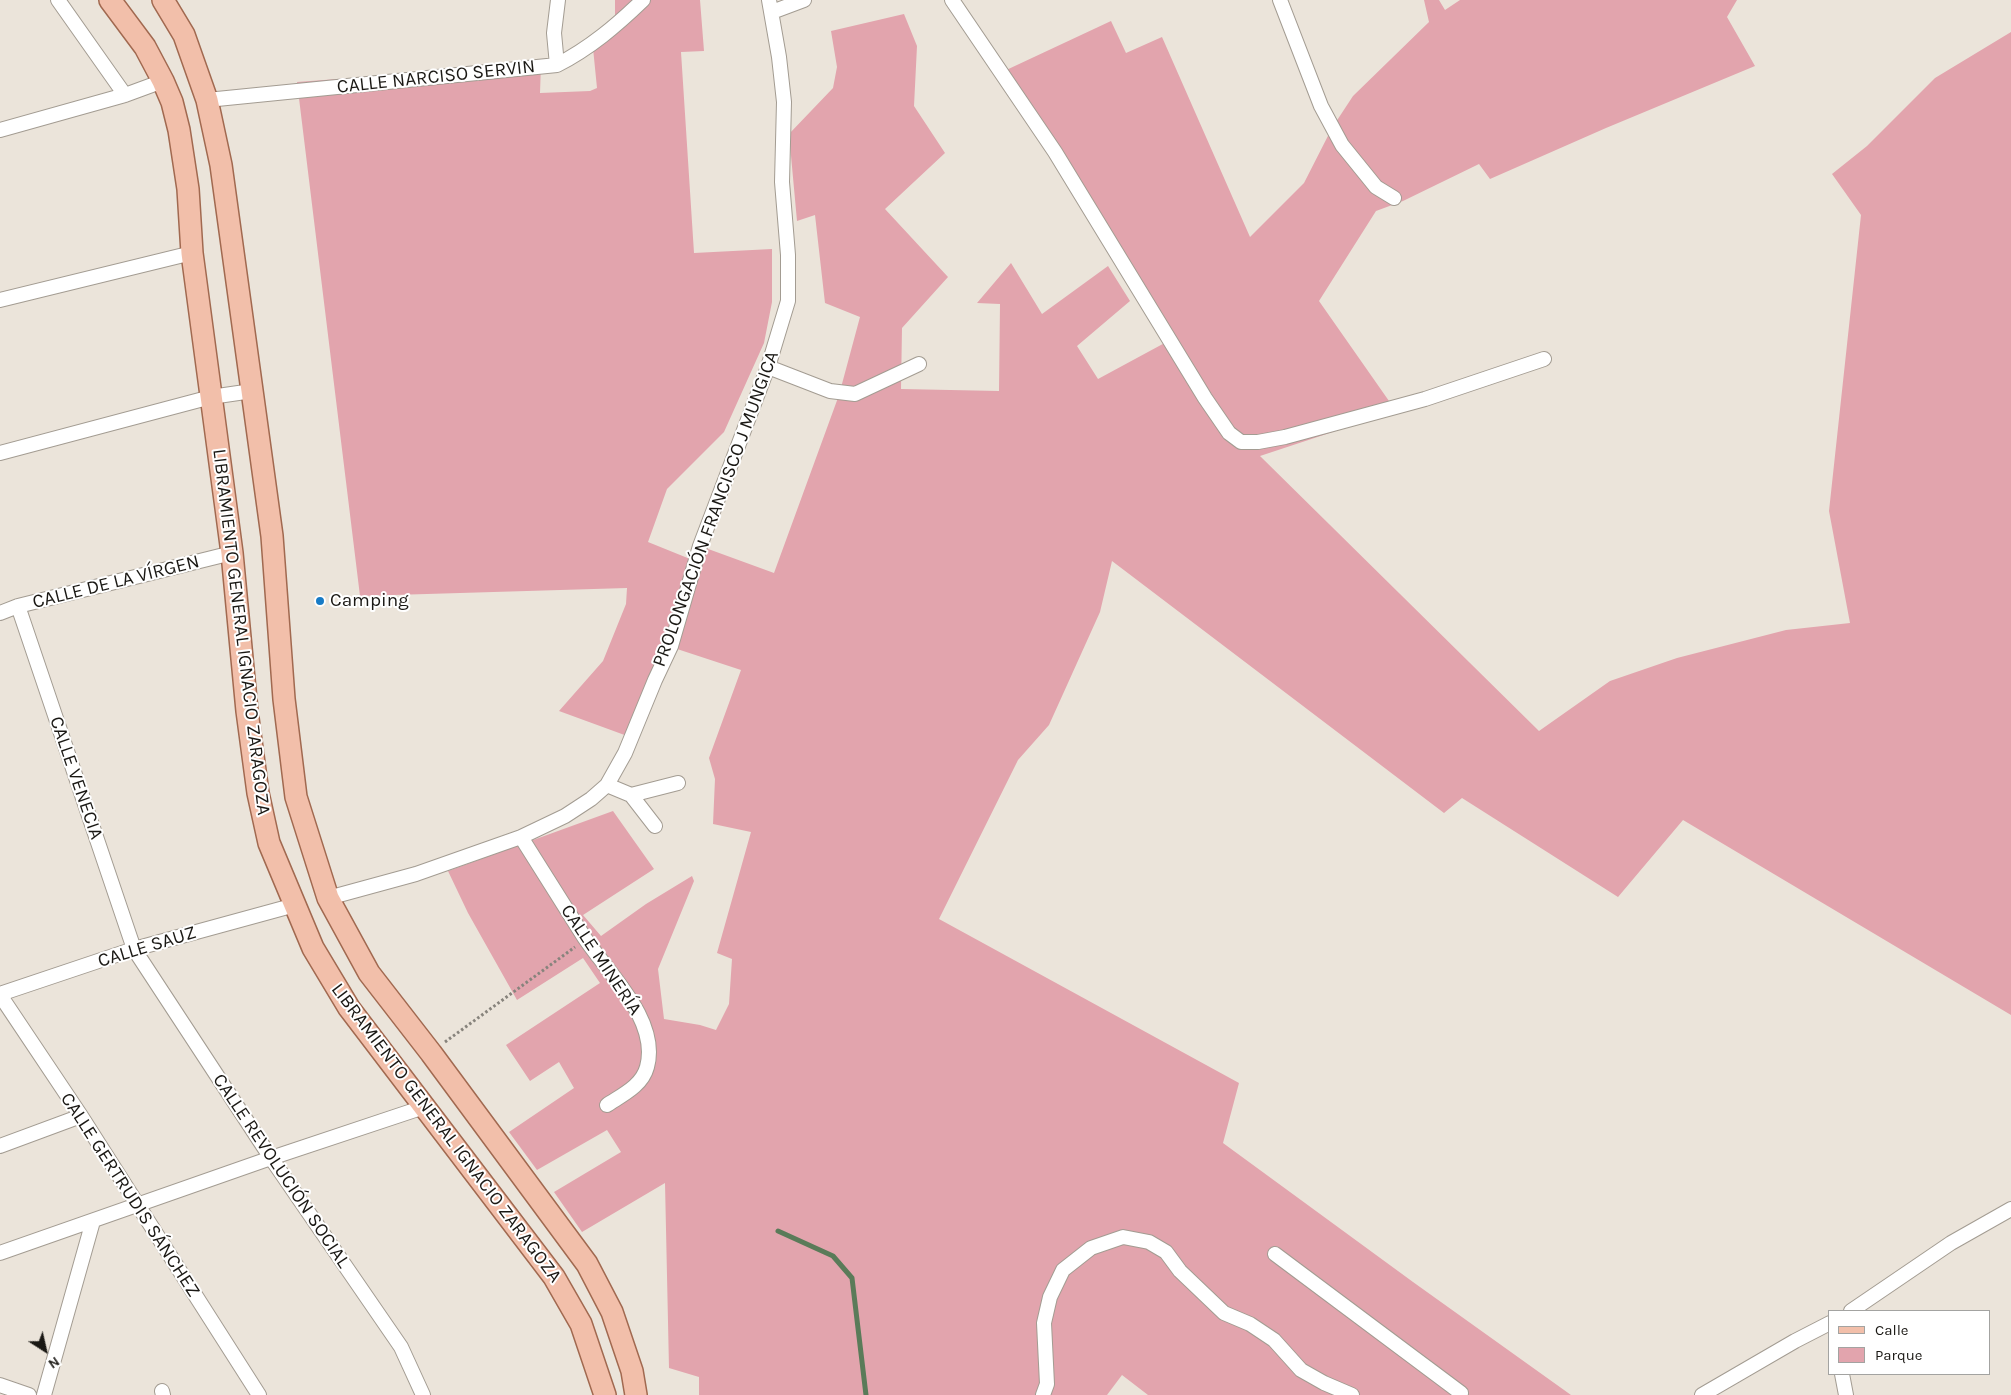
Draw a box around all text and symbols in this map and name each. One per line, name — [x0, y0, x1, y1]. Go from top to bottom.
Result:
street label: CALLE NARCISO SERVIN — [336, 55, 536, 99]
street label: PROLONGACIÓN FRANCISCO J MUNGICA — [648, 348, 784, 670]
street label: LIBRAMIENTO GENERAL IGNACIO ZARAGOZA — [207, 447, 275, 817]
street label: CALLE DE LA VÍRGEN — [30, 550, 202, 614]
place label: Camping — [330, 590, 409, 612]
marker: Camping — [314, 595, 326, 607]
street label: CALLE VENECIA — [44, 714, 108, 842]
street label: CALLE MINERÍA — [556, 900, 646, 1020]
street label: CALLE SAUZ — [95, 921, 199, 973]
street label: LIBRAMIENTO GENERAL IGNACIO ZARAGOZA — [326, 979, 566, 1287]
street label: CALLE REVOLUCIÓN SOCIAL — [207, 1070, 355, 1272]
street label: CALLE GERTRUDIS SÁNCHEZ — [55, 1089, 205, 1301]
legend — [1828, 1310, 1991, 1375]
text: Calle — [1875, 1321, 1909, 1339]
north arrow — [20, 1325, 70, 1375]
text: Parque — [1875, 1346, 1923, 1364]
text: N — [45, 1353, 63, 1373]

